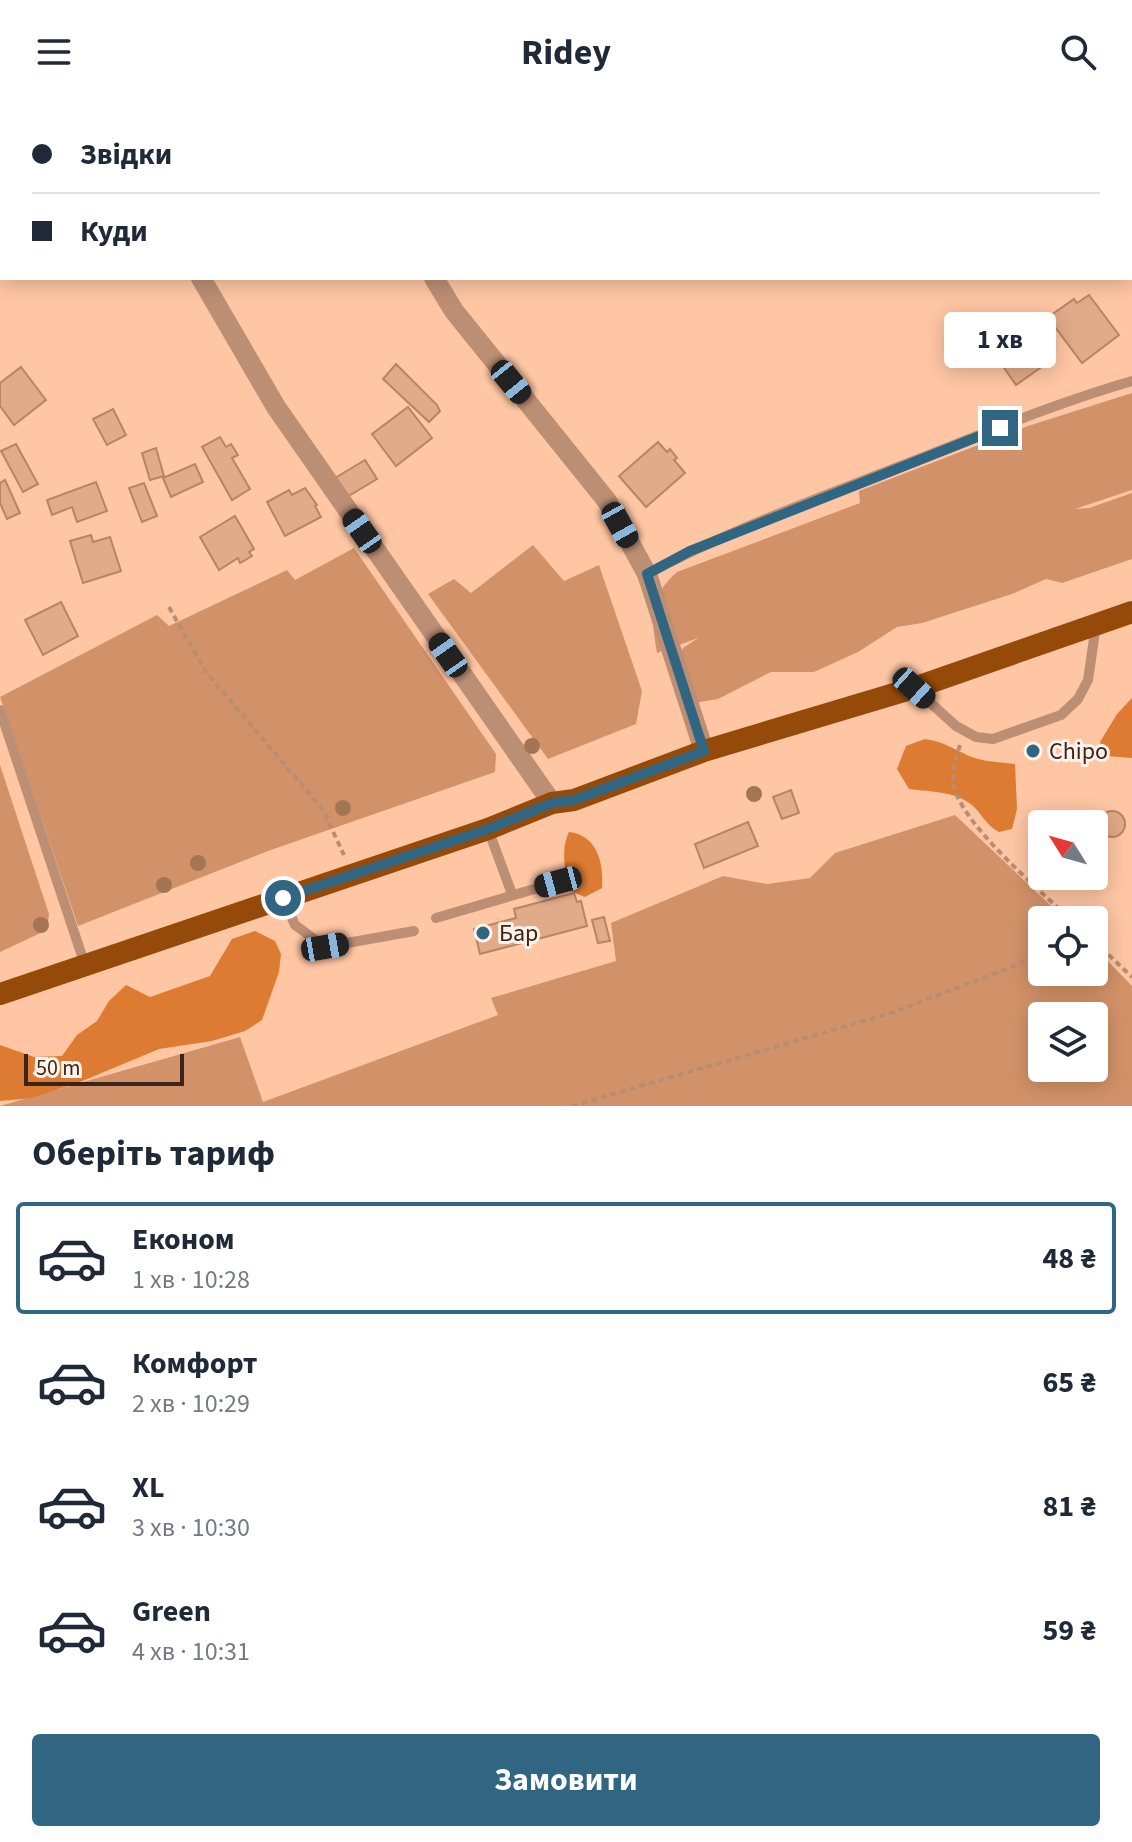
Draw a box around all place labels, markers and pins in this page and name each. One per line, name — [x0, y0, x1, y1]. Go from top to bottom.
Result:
place label: Chipo — [1049, 734, 1108, 769]
marker: Chipo — [1024, 742, 1042, 760]
place label: Бар — [499, 916, 538, 951]
marker: Бар — [474, 924, 492, 942]

